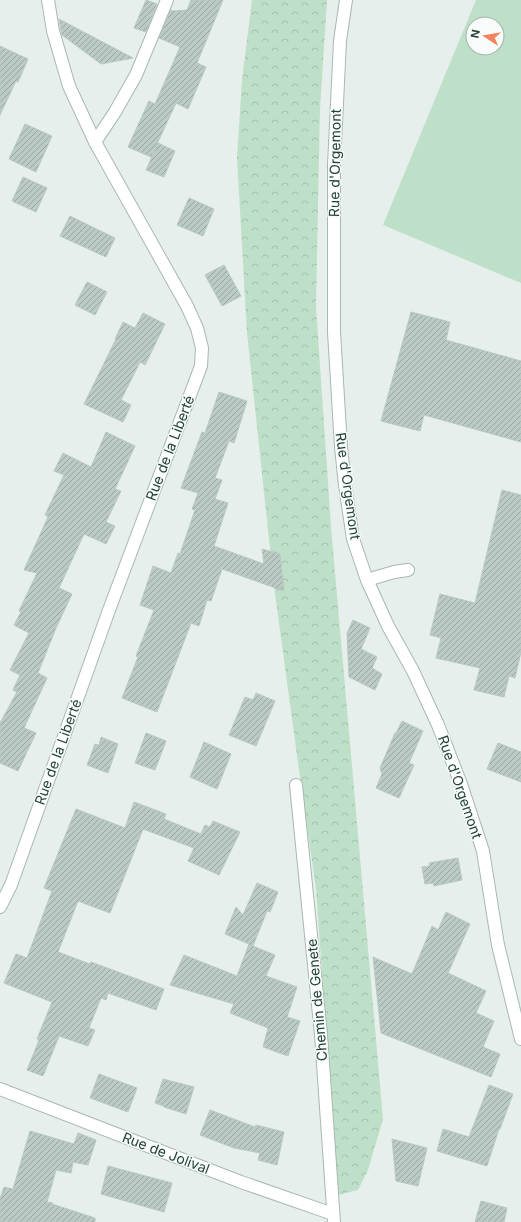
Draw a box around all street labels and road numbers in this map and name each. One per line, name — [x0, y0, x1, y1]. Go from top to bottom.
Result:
street label: Rue d'Orgemont — [325, 108, 344, 217]
street label: Rue de la Liberté — [142, 393, 197, 503]
street label: Rue d'Orgemont — [333, 431, 364, 541]
street label: Rue de la Liberté — [30, 697, 85, 807]
street label: Rue d'Orgemont — [435, 733, 486, 841]
street label: Chemin de Genete — [303, 938, 330, 1062]
street label: Rue de Jolival — [120, 1128, 212, 1177]

